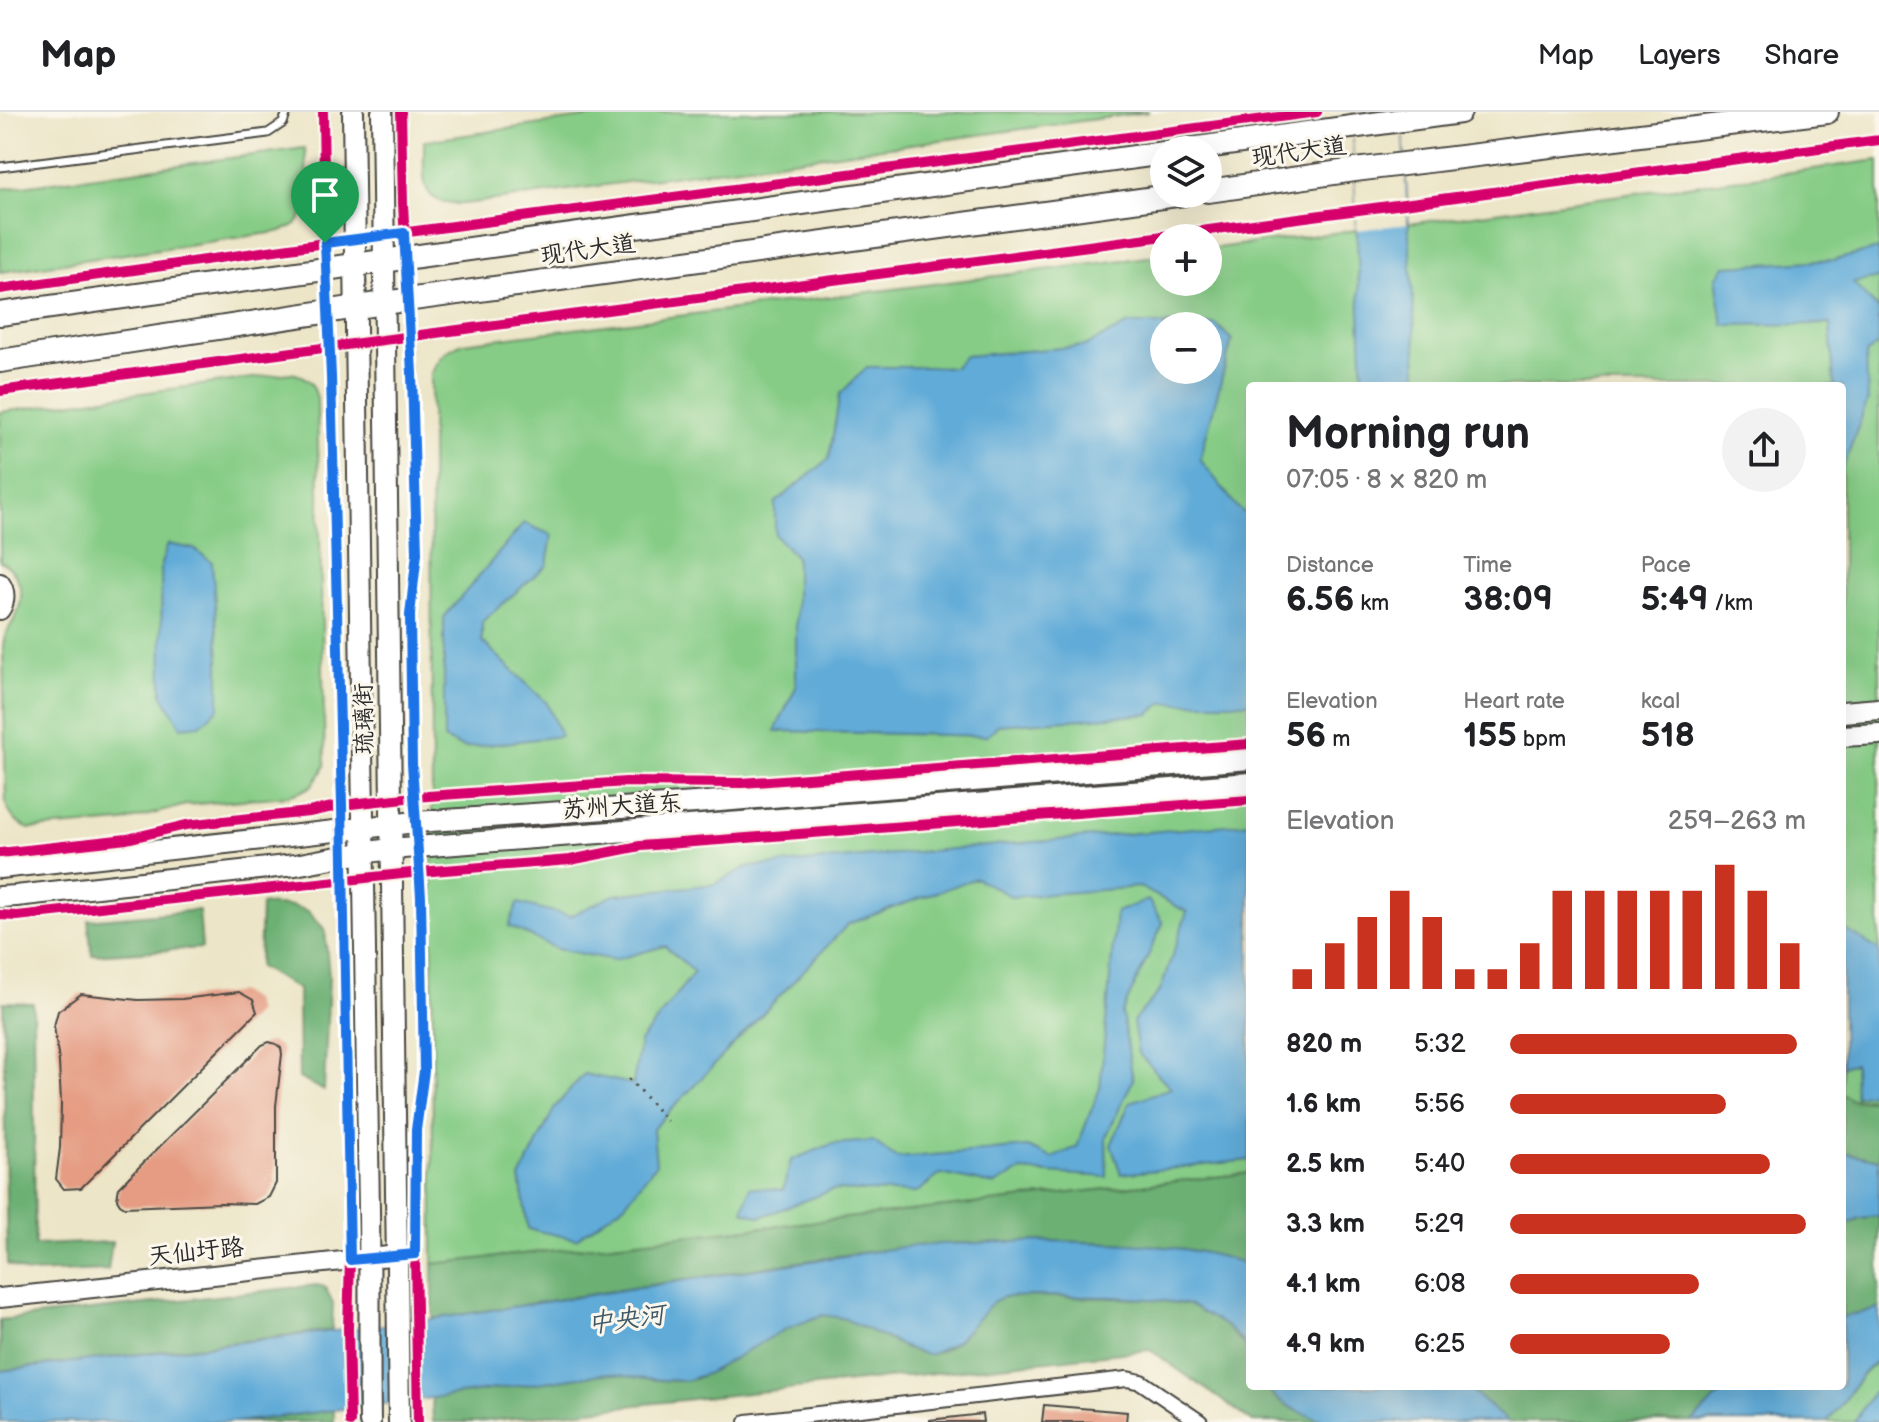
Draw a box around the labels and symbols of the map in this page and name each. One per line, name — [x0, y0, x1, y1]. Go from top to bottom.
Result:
street label: 现代大道 — [1249, 131, 1349, 173]
pin — [291, 161, 359, 243]
street label: 现代大道 — [538, 229, 638, 271]
street label: 琉璃街 — [349, 683, 379, 755]
street label: 苏州大道东 — [561, 787, 683, 825]
street label: 天仙圩路 — [147, 1233, 245, 1271]
water label: 中央河 — [585, 1299, 671, 1340]

